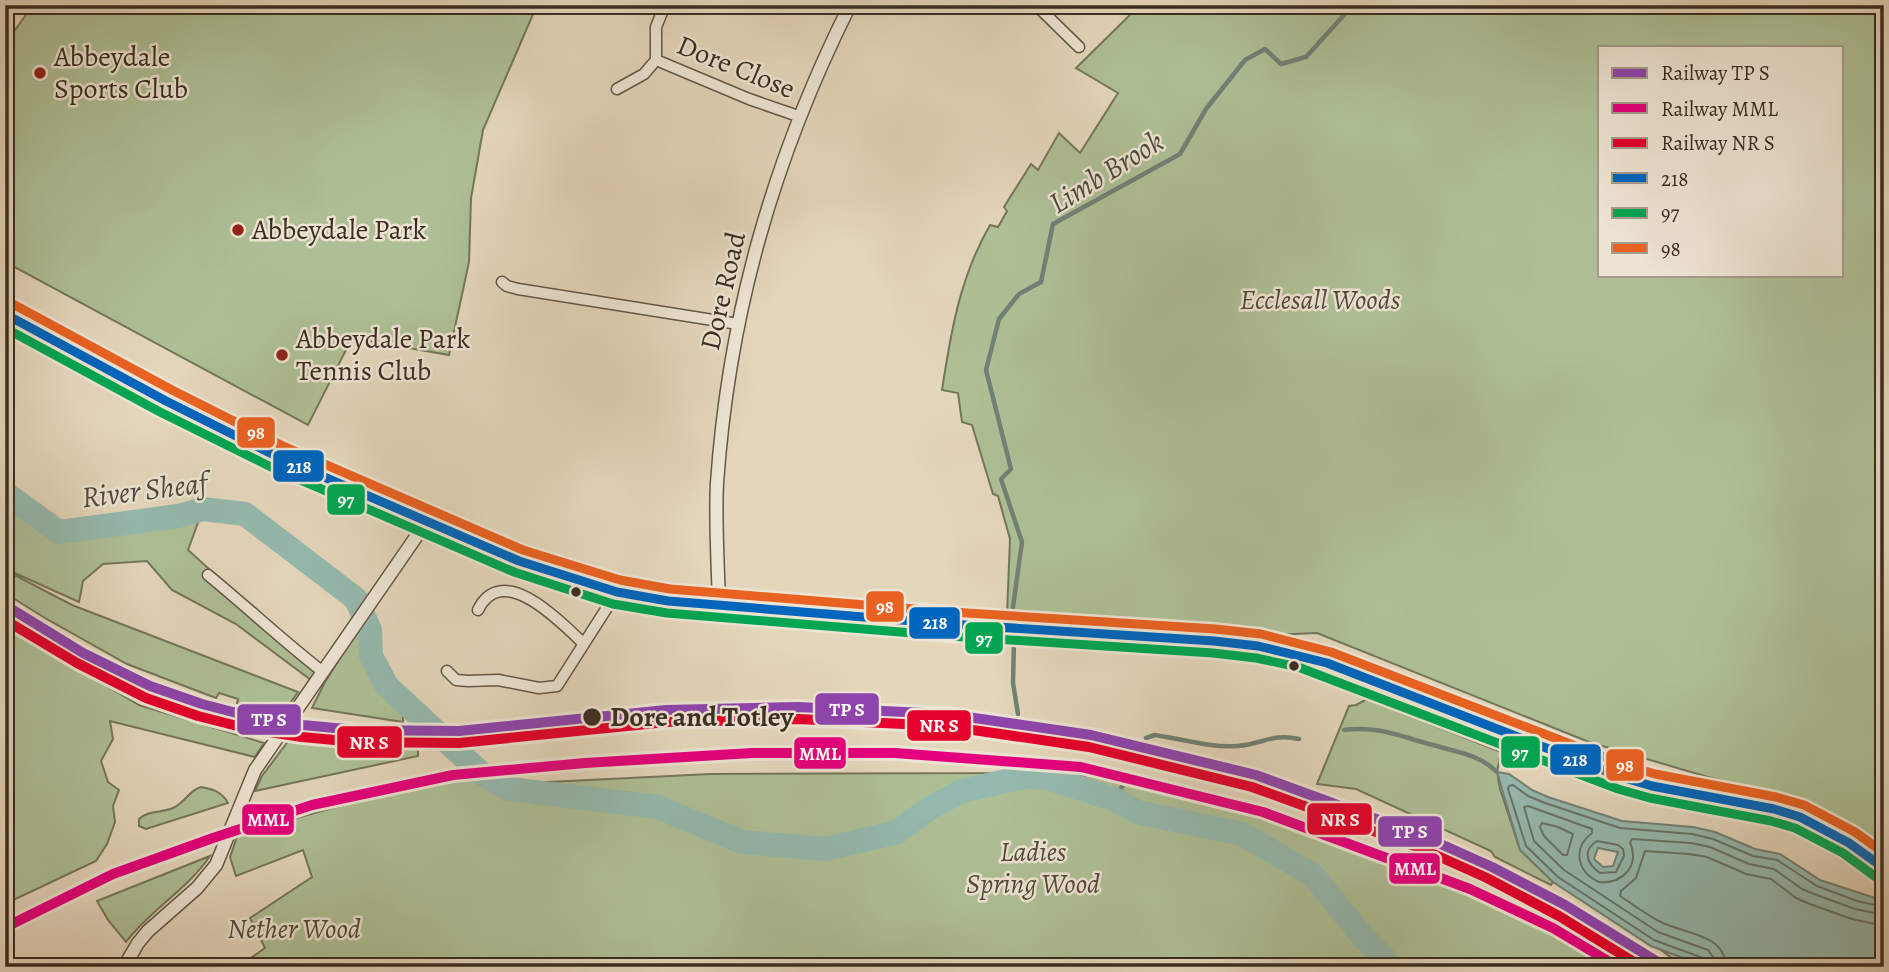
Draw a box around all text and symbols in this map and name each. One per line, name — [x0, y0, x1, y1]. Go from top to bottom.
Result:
street label: Dore Close — [671, 26, 801, 108]
place label: Abbeydale Sports Club — [53, 38, 188, 108]
legend — [1598, 46, 1843, 276]
text: Railway TP S — [1661, 59, 1770, 87]
marker: Abbeydale Sports Club — [32, 65, 48, 81]
text: Railway MML — [1661, 95, 1778, 123]
water label: Limb Brook — [1041, 121, 1171, 223]
text: Railway NR S — [1661, 129, 1775, 157]
text: 218 — [1661, 165, 1688, 193]
text: 97 — [1661, 199, 1680, 227]
place label: Abbeydale Park — [251, 211, 426, 249]
marker: Abbeydale Park — [230, 222, 246, 238]
street label: Dore Road — [691, 227, 755, 354]
text: 98 — [1661, 235, 1681, 263]
park label: Ecclesall Woods — [1240, 281, 1401, 319]
place label: Abbeydale Park Tennis Club — [295, 320, 470, 390]
marker: Abbeydale Park Tennis Club — [274, 347, 290, 363]
line badge: 98 — [236, 416, 276, 449]
text: 98 — [247, 420, 265, 446]
line badge: 218 — [272, 449, 325, 483]
text: 218 — [286, 454, 312, 480]
water label: River Sheaf — [79, 462, 215, 517]
line badge: 97 — [326, 483, 366, 516]
text: 97 — [338, 487, 355, 513]
unlabelled marker — [569, 585, 583, 599]
line badge: 98 — [865, 590, 905, 623]
text: 98 — [876, 594, 894, 620]
line badge: 218 — [908, 606, 961, 640]
text: 218 — [922, 610, 948, 636]
line badge: 97 — [964, 621, 1004, 655]
text: 97 — [976, 626, 993, 652]
unlabelled marker — [1287, 659, 1301, 673]
line badge: TP S — [814, 692, 880, 726]
text: TP S — [829, 697, 865, 723]
place label: Dore and Totley — [610, 698, 795, 736]
line badge: TP S — [236, 703, 302, 736]
marker: Dore and Totley — [581, 706, 603, 728]
text: TP S — [251, 707, 287, 733]
line badge: NR S — [906, 709, 972, 742]
text: NR S — [919, 713, 959, 739]
line badge: NR S — [336, 725, 403, 759]
text: NR S — [349, 730, 389, 756]
line badge: 97 — [1500, 735, 1541, 769]
line badge: MML — [793, 736, 847, 770]
text: 97 — [1512, 740, 1529, 766]
text: MML — [799, 741, 842, 767]
line badge: 218 — [1549, 743, 1602, 776]
text: 218 — [1562, 747, 1588, 773]
line badge: 98 — [1605, 748, 1645, 782]
text: 98 — [1616, 753, 1634, 779]
line badge: NR S — [1306, 802, 1373, 836]
line badge: MML — [241, 803, 295, 836]
text: MML — [247, 807, 290, 833]
text: NR S — [1320, 807, 1360, 833]
line badge: TP S — [1377, 815, 1443, 848]
text: TP S — [1392, 819, 1428, 845]
park label: Ladies Spring Wood — [966, 833, 1100, 903]
line badge: MML — [1388, 852, 1441, 885]
text: MML — [1394, 856, 1437, 882]
park label: Nether Wood — [227, 910, 361, 948]

